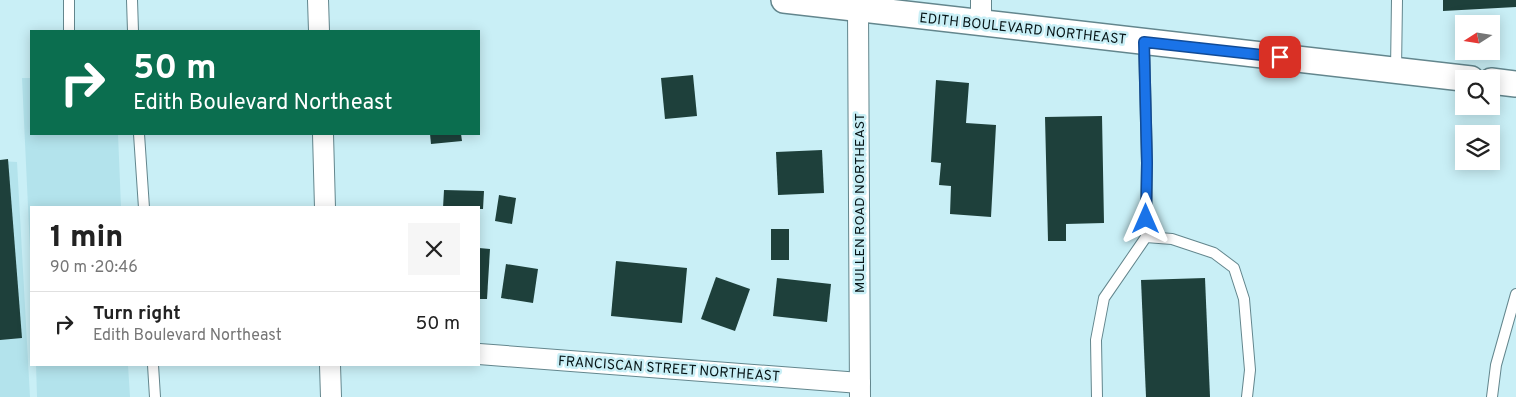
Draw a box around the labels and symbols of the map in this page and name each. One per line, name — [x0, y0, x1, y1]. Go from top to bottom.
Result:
street label: EDITH BOULEVARD NORTHEAST — [919, 10, 1127, 49]
north arrow — [1455, 15, 1500, 60]
pin — [1259, 36, 1301, 78]
street label: MULLEN ROAD NORTHEAST — [852, 113, 869, 293]
position arrow — [1119, 192, 1171, 244]
street label: FRANCISCAN STREET NORTHEAST — [557, 353, 780, 386]

